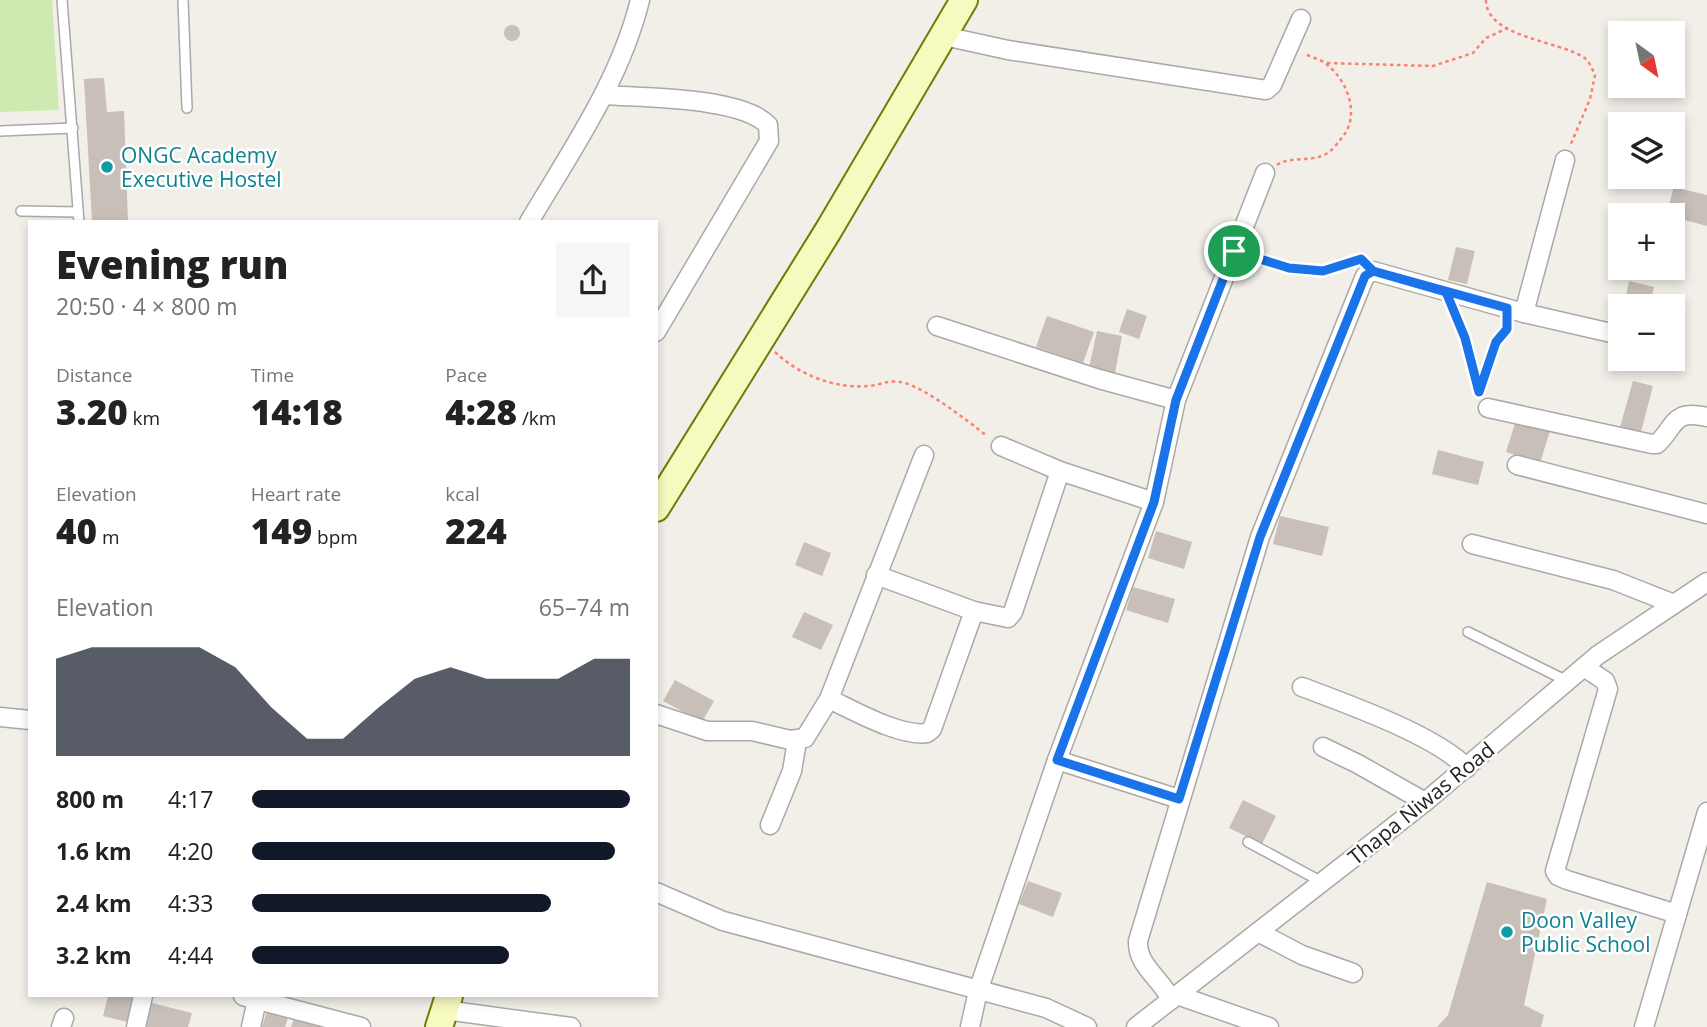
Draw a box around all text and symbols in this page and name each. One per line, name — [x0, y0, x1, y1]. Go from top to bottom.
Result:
north arrow — [1608, 21, 1685, 98]
map controls — [1608, 21, 1685, 371]
button: layers — [1608, 112, 1685, 189]
place label: ONGC Academy Executive Hostel — [121, 141, 282, 193]
marker: ONGC Academy Executive Hostel — [99, 159, 115, 175]
button: + — [1608, 203, 1685, 280]
pin — [1204, 221, 1264, 281]
icon: arrive — [1215, 232, 1253, 270]
text: Evening run — [56, 238, 288, 290]
button: share — [556, 243, 630, 317]
text: 20:50 · 4 × 800 m — [56, 290, 238, 322]
button: − — [1608, 294, 1685, 371]
text: Distance — [56, 362, 132, 388]
text: Time — [251, 362, 294, 388]
text: Pace — [445, 362, 487, 388]
text: 3.20 — [56, 388, 128, 435]
text: 14:18 — [251, 388, 343, 435]
text: 4:28 — [445, 388, 517, 435]
text: km — [128, 405, 160, 431]
text: /km — [517, 405, 556, 431]
text: Elevation — [56, 481, 137, 507]
text: Heart rate — [251, 481, 341, 507]
text: kcal — [445, 481, 480, 507]
text: 40 — [56, 507, 97, 554]
text: 149 — [251, 507, 312, 554]
text: 224 — [445, 507, 507, 554]
text: m — [97, 524, 120, 550]
text: bpm — [312, 524, 358, 550]
text: Elevation — [56, 591, 154, 623]
text: 65–74 m — [539, 591, 630, 623]
street label: Thapa Niwas Road — [1342, 735, 1500, 871]
text: 800 m — [56, 783, 124, 815]
text: 4:17 — [168, 783, 214, 815]
text: 1.6 km — [56, 835, 132, 867]
text: 4:20 — [168, 835, 214, 867]
text: 2.4 km — [56, 887, 132, 919]
text: 4:33 — [168, 887, 214, 919]
place label: Doon Valley Public School — [1521, 906, 1651, 958]
marker: Doon Valley Public School — [1499, 924, 1515, 940]
text: 3.2 km — [56, 939, 132, 971]
text: 4:44 — [168, 939, 214, 971]

